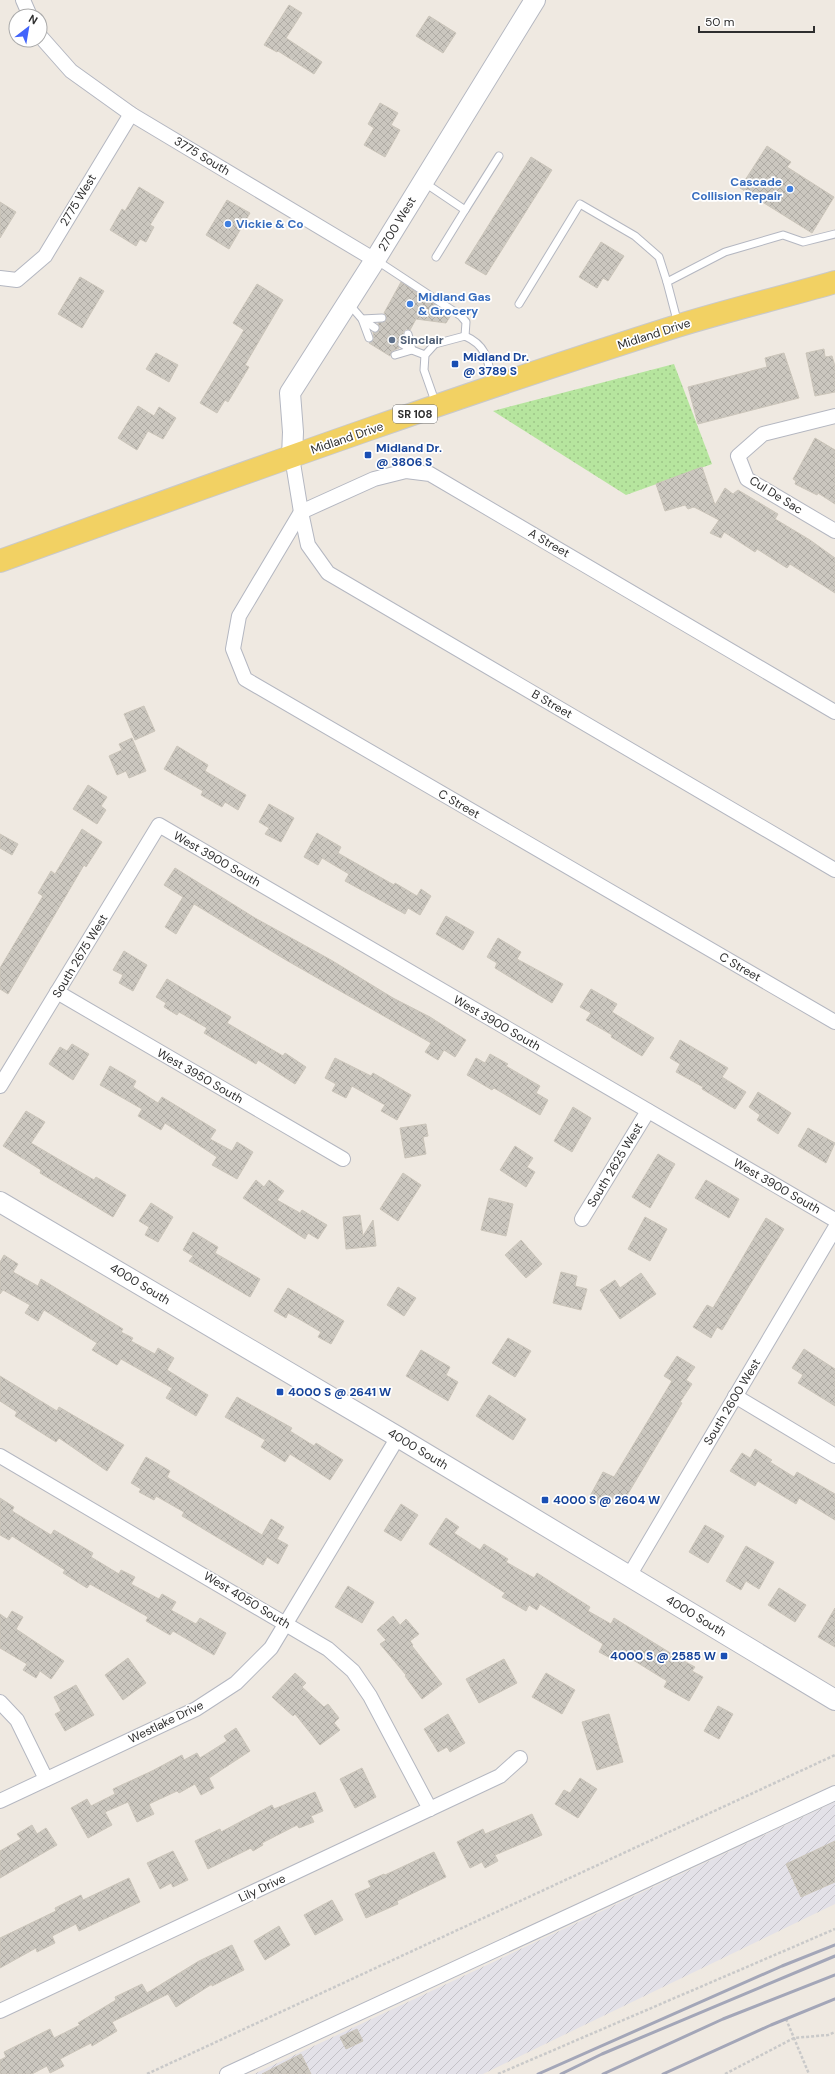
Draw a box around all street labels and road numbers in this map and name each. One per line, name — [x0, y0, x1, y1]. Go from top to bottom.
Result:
street label: 3775 South — [171, 133, 233, 179]
street label: 2775 West — [56, 171, 100, 229]
street label: 2700 West — [374, 194, 420, 254]
street label: Midland Drive — [616, 315, 693, 353]
road number: SR 108 — [393, 405, 437, 423]
street label: Midland Drive — [309, 418, 386, 458]
street label: Cul De Sac — [746, 472, 806, 518]
street label: A Street — [525, 525, 573, 561]
street label: B Street — [529, 686, 575, 722]
street label: C Street — [435, 786, 483, 823]
street label: West 3900 South — [171, 828, 263, 890]
street label: South 2675 West — [49, 911, 111, 1001]
street label: C Street — [716, 949, 764, 986]
street label: West 3900 South — [451, 992, 543, 1054]
street label: West 3950 South — [154, 1045, 246, 1107]
street label: South 2625 West — [584, 1120, 647, 1210]
street label: West 3900 South — [731, 1155, 823, 1217]
street label: 4000 South — [107, 1260, 173, 1308]
street label: South 2600 West — [700, 1356, 764, 1448]
street label: 4000 South — [385, 1425, 451, 1473]
street label: West 4050 South — [201, 1568, 293, 1632]
street label: 4000 South — [663, 1592, 729, 1640]
street label: Westlake Drive — [126, 1697, 206, 1747]
street label: Lily Drive — [236, 1870, 288, 1906]

